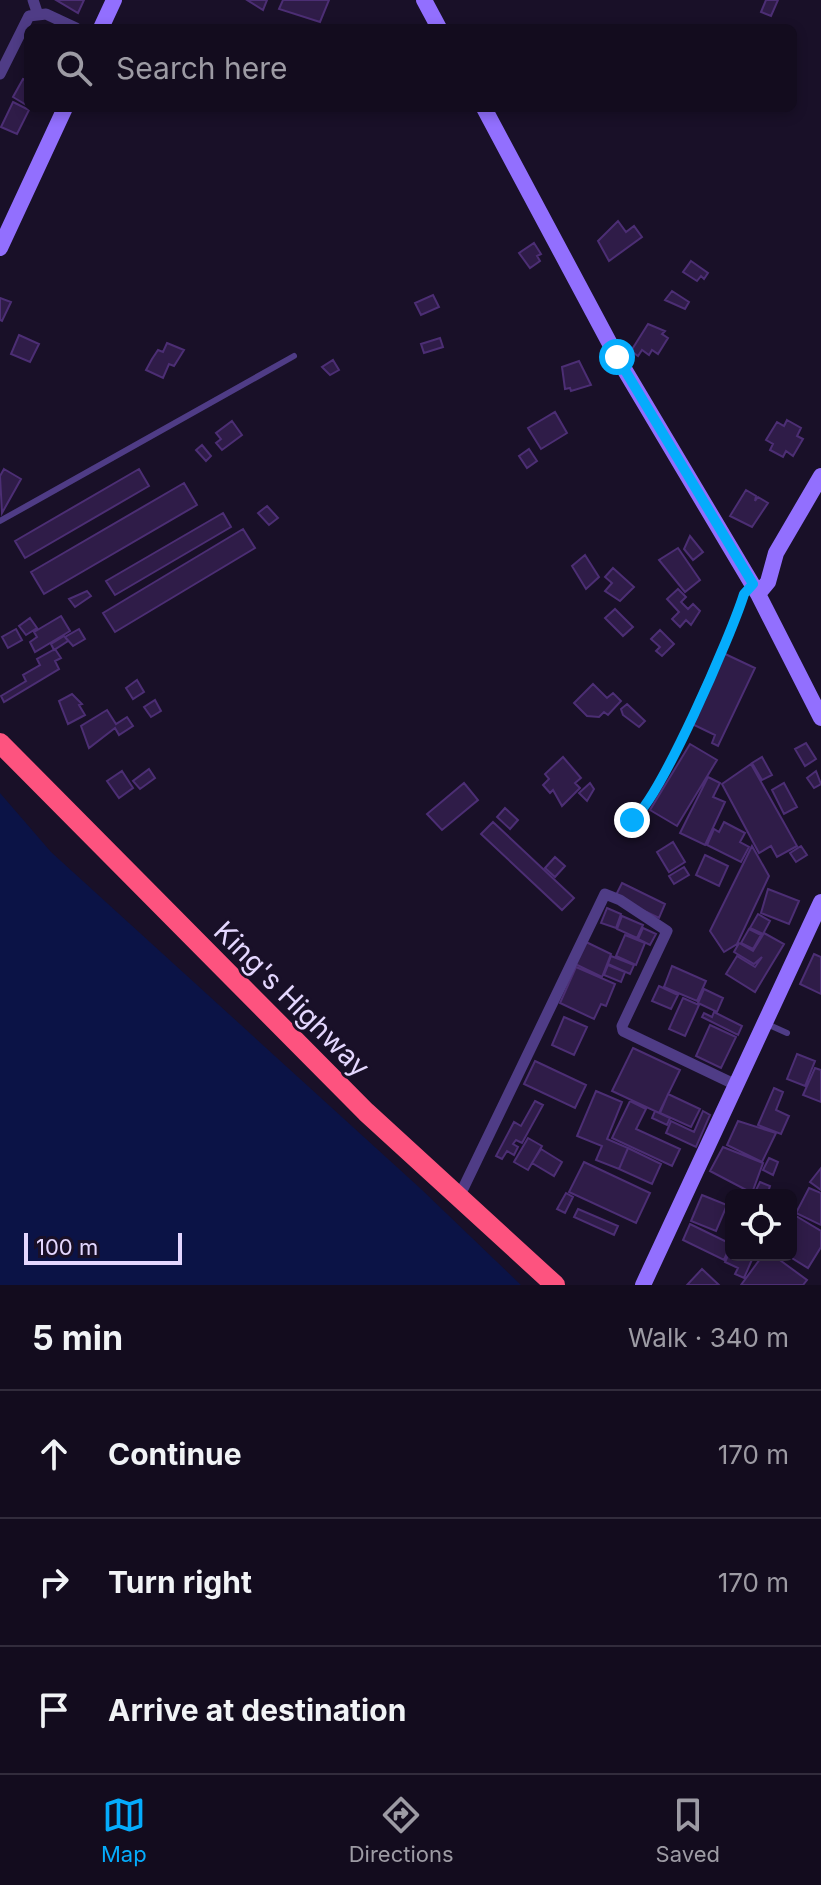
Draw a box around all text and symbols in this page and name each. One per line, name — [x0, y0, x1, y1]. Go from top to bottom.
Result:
search box — [24, 24, 797, 112]
icon: search — [52, 46, 96, 90]
text: Search here — [116, 50, 288, 86]
route start — [599, 339, 635, 375]
route end — [614, 802, 650, 838]
street label: King's Highway — [207, 914, 377, 1084]
map controls — [725, 1189, 797, 1261]
button: locate — [725, 1189, 797, 1261]
scale bar — [24, 1229, 182, 1265]
text: 100 m — [36, 1234, 98, 1260]
text: 5 min — [32, 1317, 123, 1358]
text: Walk · 340 m — [628, 1322, 789, 1353]
icon: ahead — [32, 1432, 76, 1476]
text: Continue — [108, 1436, 242, 1472]
text: 170 m — [718, 1439, 789, 1470]
icon: right — [32, 1560, 76, 1604]
text: Turn right — [108, 1564, 252, 1600]
text: 170 m — [718, 1567, 789, 1598]
icon: arrive — [32, 1688, 76, 1732]
text: Arrive at destination — [108, 1692, 406, 1728]
tab: Map — [101, 1793, 147, 1867]
tab: Directions — [349, 1793, 454, 1867]
tab: Saved — [656, 1793, 720, 1867]

